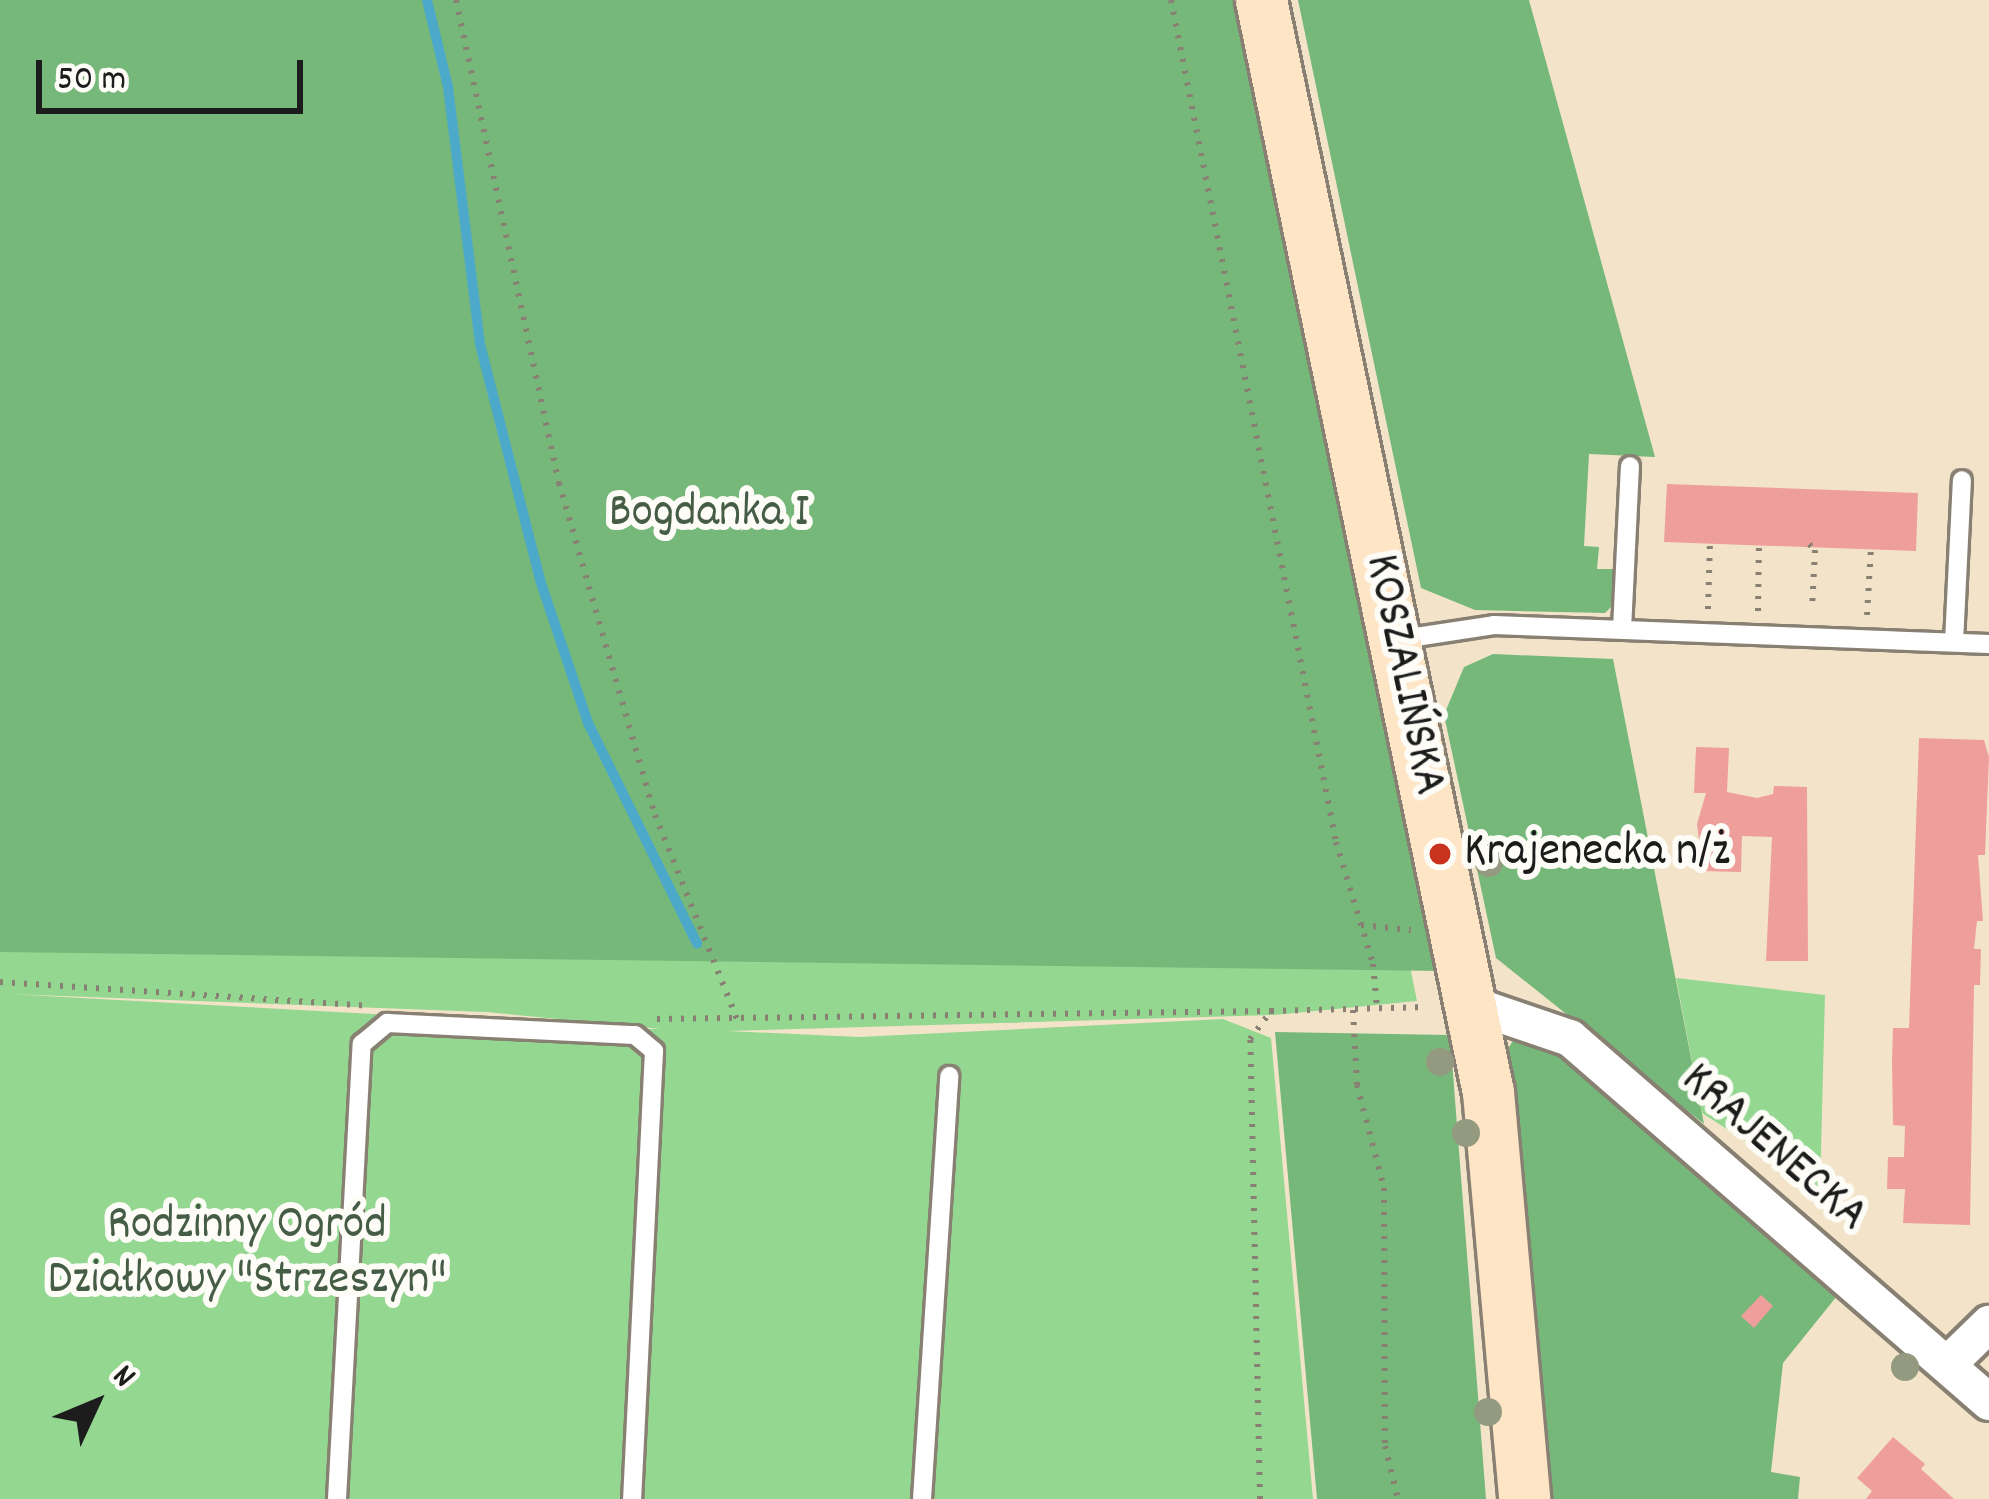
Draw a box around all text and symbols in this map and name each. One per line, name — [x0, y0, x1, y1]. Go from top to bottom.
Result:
scale bar — [42, 36, 309, 110]
text: 50 m — [57, 55, 126, 107]
park label: Bogdanka I — [609, 486, 809, 544]
street label: KOSZALIŃSKA — [1349, 549, 1457, 801]
place label: Krajenecka n/ż — [1464, 825, 1730, 883]
marker: Krajenecka n/ż — [1427, 841, 1453, 867]
street label: KRAJENECKA — [1668, 1052, 1878, 1246]
park label: Rodzinny Ogród Działkowy "Strzeszyn" — [47, 1197, 447, 1310]
north arrow — [36, 1343, 156, 1463]
text: N — [100, 1355, 145, 1400]

